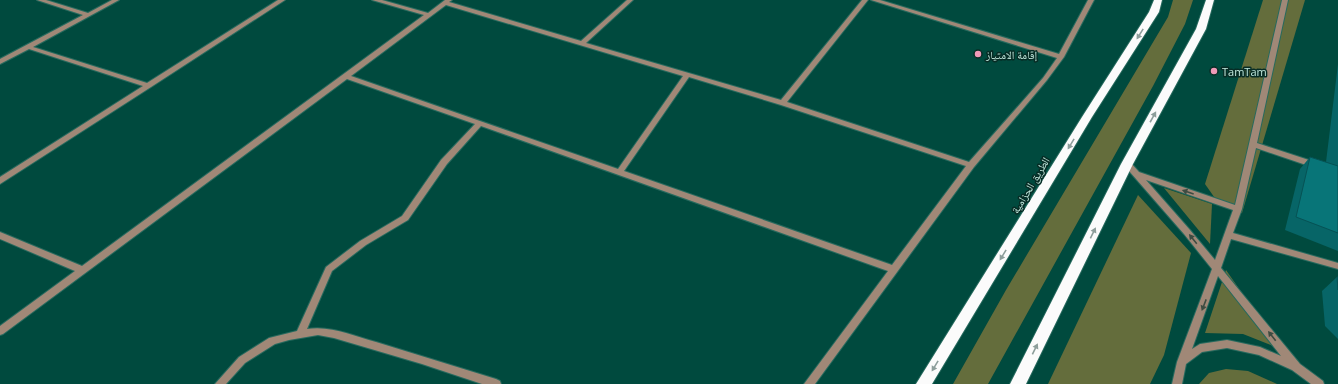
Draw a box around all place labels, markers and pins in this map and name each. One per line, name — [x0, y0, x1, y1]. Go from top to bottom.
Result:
place label: إقامة الامتياز — [985, 47, 1037, 62]
marker: إقامة الامتياز — [973, 49, 983, 59]
place label: TamTam — [1222, 64, 1267, 79]
marker: TamTam — [1209, 66, 1219, 76]

